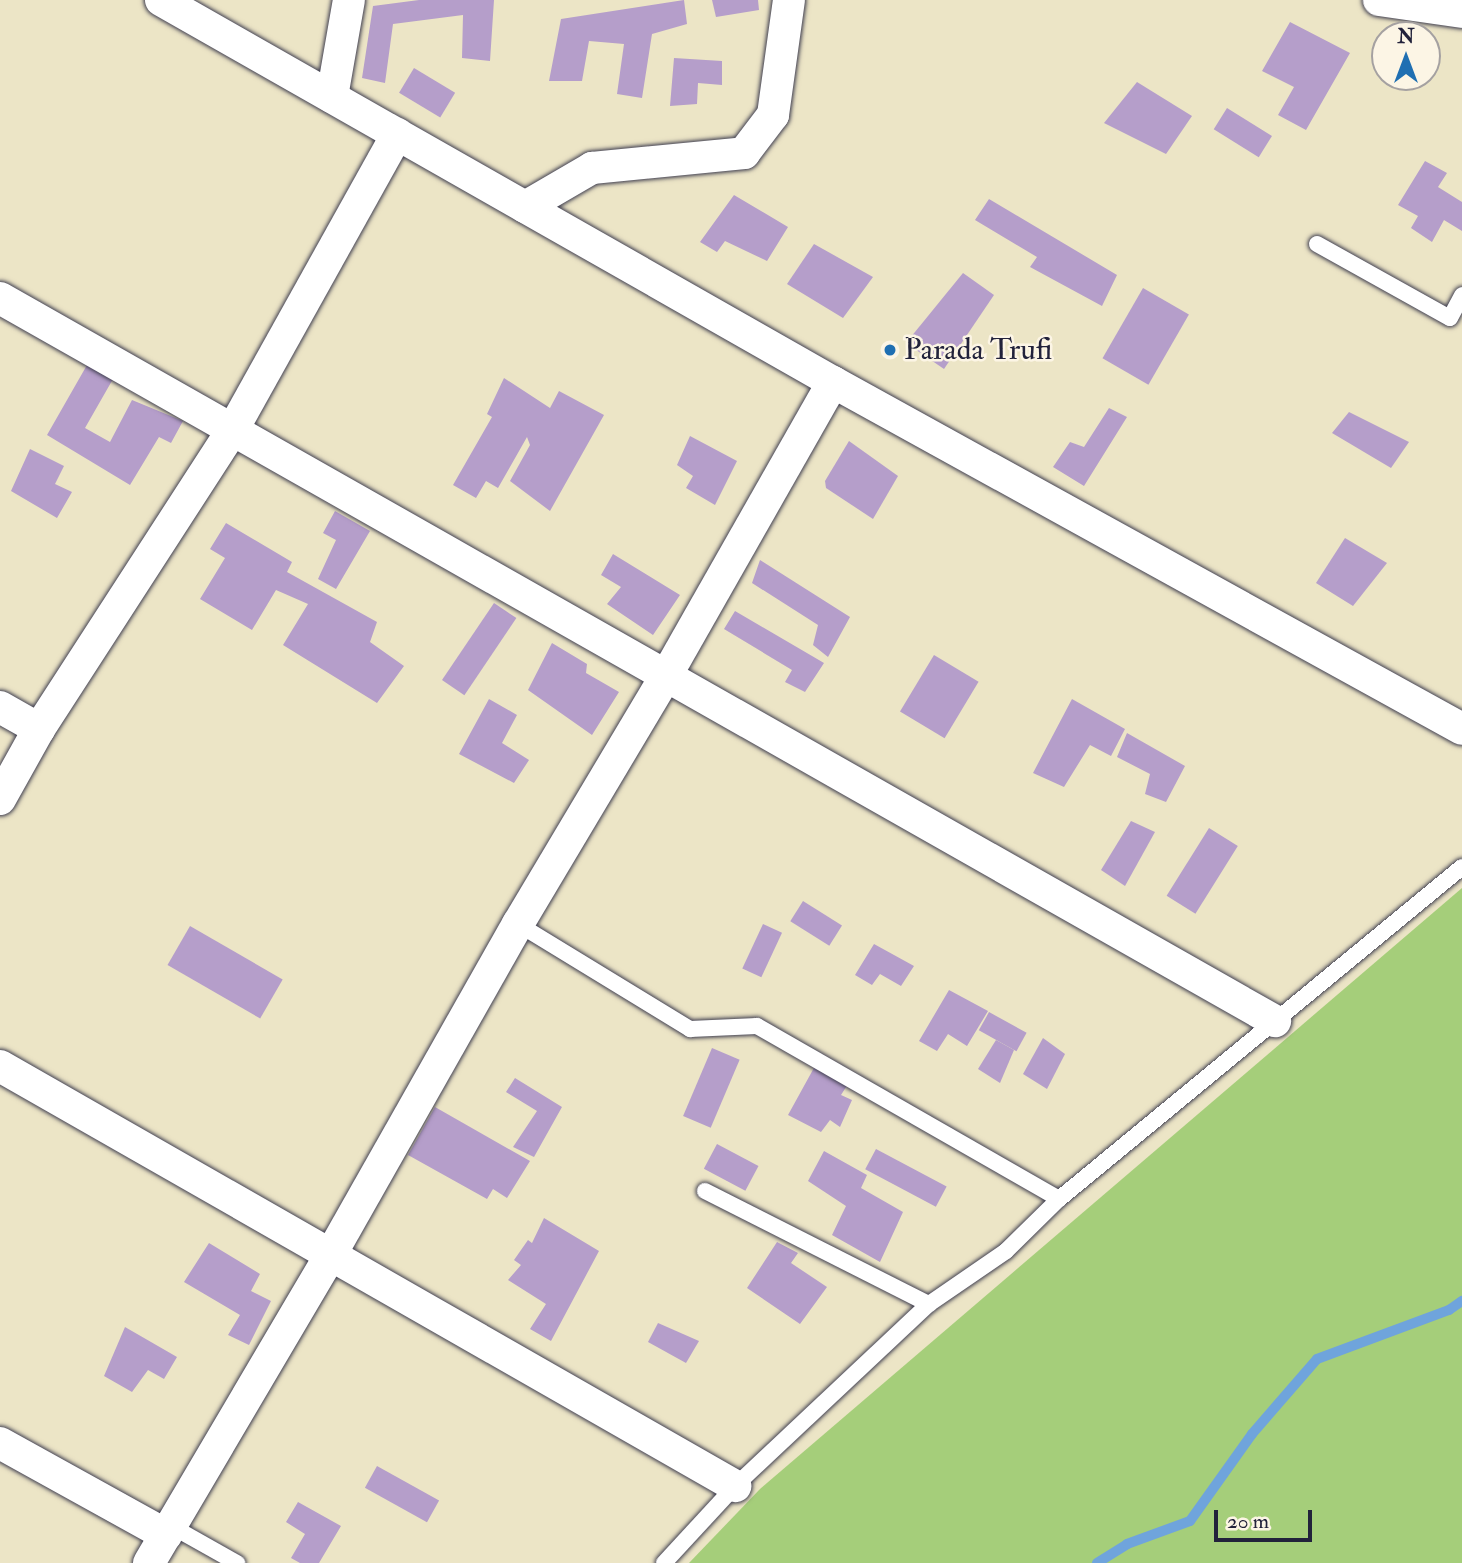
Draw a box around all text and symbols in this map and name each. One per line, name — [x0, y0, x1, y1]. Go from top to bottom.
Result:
north arrow — [1371, 21, 1441, 91]
text: N — [1397, 25, 1415, 49]
place label: Parada Trufi — [904, 332, 1052, 368]
marker: Parada Trufi — [882, 342, 898, 358]
scale bar — [1217, 1496, 1315, 1540]
text: 20 m — [1227, 1508, 1269, 1535]

